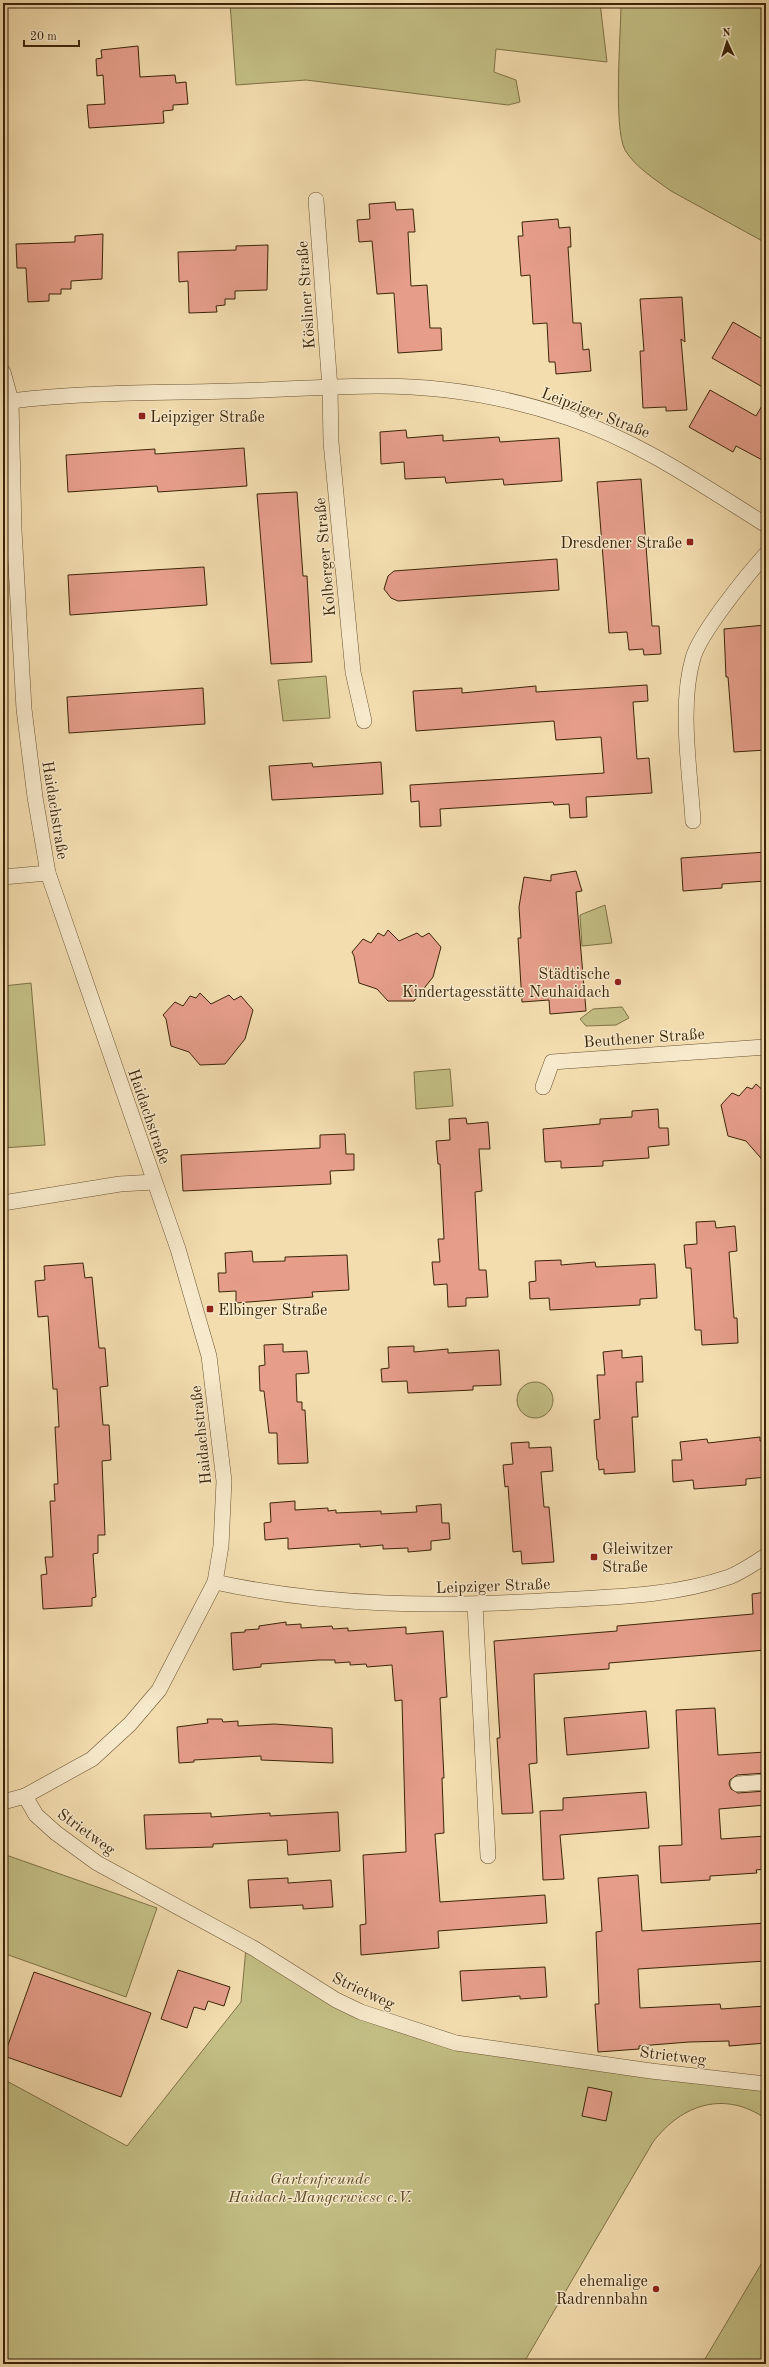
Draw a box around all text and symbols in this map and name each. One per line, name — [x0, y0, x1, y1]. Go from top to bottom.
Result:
scale bar — [24, 22, 79, 48]
north arrow — [707, 22, 747, 62]
text: N — [722, 28, 732, 39]
text: 20 m — [30, 31, 57, 43]
street label: Kösliner Straße — [295, 240, 319, 349]
street label: Leipziger Straße — [539, 386, 652, 442]
place label: Leipziger Straße — [150, 410, 265, 426]
marker: Leipziger Straße — [137, 411, 147, 421]
street label: Kolberger Straße — [313, 497, 339, 617]
place label: Dresdener Straße — [560, 536, 682, 552]
marker: Dresdener Straße — [685, 537, 695, 547]
street label: Haidachstraße — [38, 760, 70, 861]
place label: Städtische Kindertagesstätte Neuhaidach — [402, 967, 610, 1001]
marker: Städtische Kindertagesstätte Neuhaidach — [613, 977, 623, 987]
street label: Beuthener Straße — [583, 1027, 705, 1051]
street label: Haidachstraße — [124, 1067, 172, 1166]
place label: Elbinger Straße — [218, 1303, 327, 1319]
marker: Elbinger Straße — [205, 1304, 215, 1314]
street label: Haidachstraße — [189, 1384, 215, 1485]
place label: Gleiwitzer Straße — [602, 1542, 673, 1576]
marker: Gleiwitzer Straße — [589, 1552, 599, 1562]
street label: Leipziger Straße — [435, 1577, 551, 1597]
street label: Strietweg — [54, 1806, 118, 1859]
street label: Strietweg — [329, 1970, 397, 2013]
street label: Strietweg — [639, 2045, 707, 2069]
park label: Gartenfreunde Haidach-Mangerwiese e.V. — [227, 2172, 412, 2206]
place label: ehemalige Radrennbahn — [556, 2274, 648, 2308]
marker: ehemalige Radrennbahn — [651, 2284, 661, 2294]

